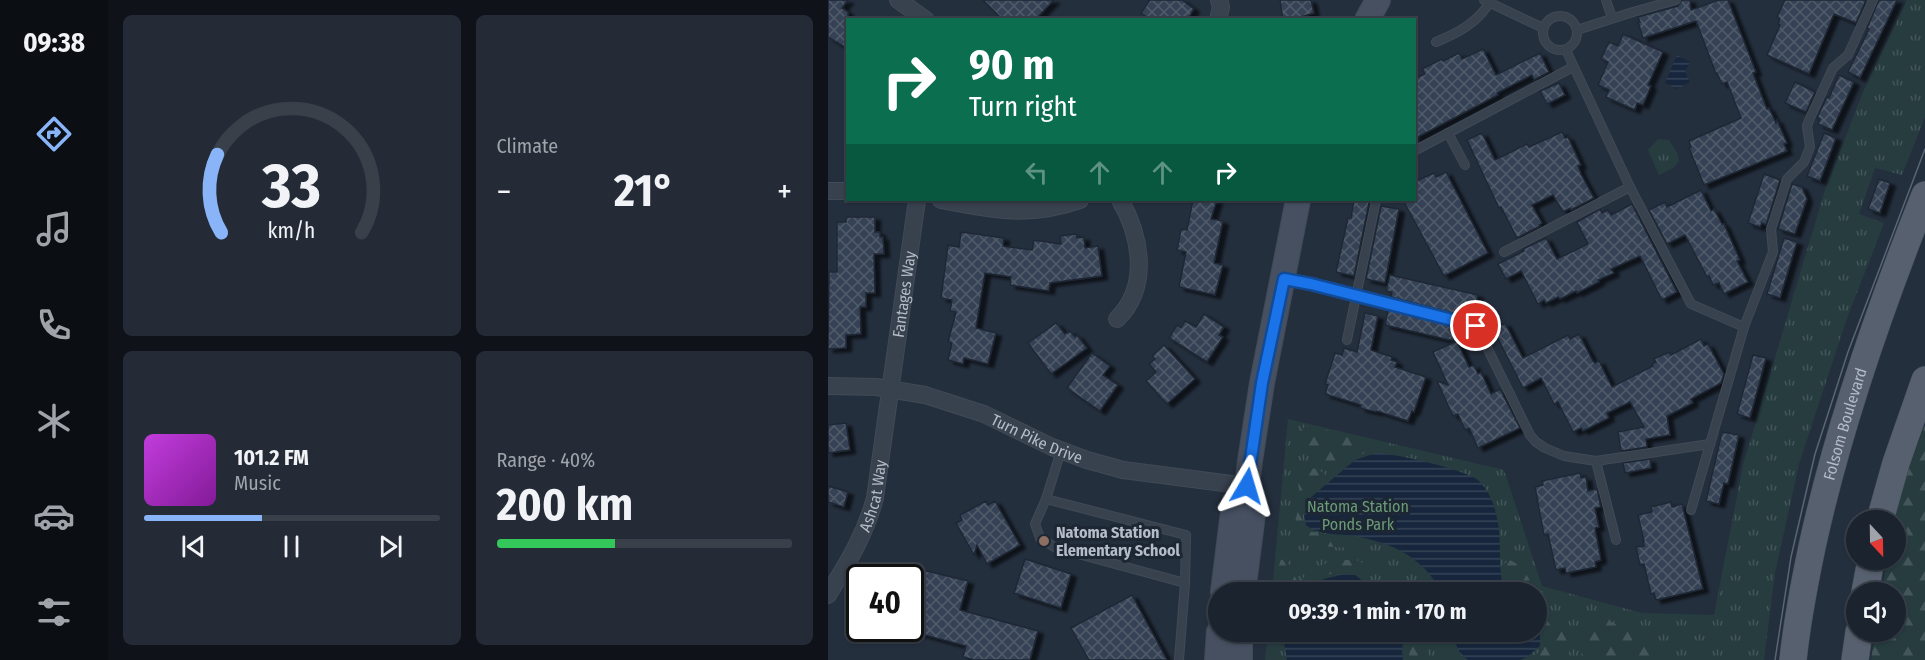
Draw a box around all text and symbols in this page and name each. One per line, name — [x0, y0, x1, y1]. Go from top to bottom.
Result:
text: 09:38 — [23, 27, 85, 59]
text: 90 m — [969, 40, 1054, 90]
icon: right — [870, 42, 948, 120]
text: Turn right — [969, 91, 1077, 123]
icon: directions — [33, 113, 75, 155]
text: Climate — [497, 134, 558, 158]
text: 33 — [261, 149, 321, 224]
icon: left — [1020, 156, 1053, 189]
icon: ahead — [1083, 156, 1116, 189]
icon: ahead — [1146, 156, 1179, 189]
icon: right — [1209, 156, 1242, 189]
text: 21° — [614, 164, 674, 218]
text: − — [497, 172, 511, 212]
text: + — [777, 172, 792, 212]
icon: music — [33, 208, 75, 250]
text: km/h — [268, 218, 316, 244]
street label: Fantages Way — [889, 249, 920, 339]
pin — [1450, 300, 1501, 351]
icon: phone — [33, 304, 75, 346]
icon: arrive — [1459, 309, 1492, 342]
street label: Folsom Boulevard — [1819, 365, 1871, 482]
icon: climate — [33, 400, 75, 442]
street label: Turn Pike Drive — [988, 410, 1085, 468]
text: 101.2 FM — [234, 444, 309, 471]
text: Range · 40% — [497, 448, 595, 472]
position arrow — [1215, 454, 1279, 518]
street label: Ashcat Way — [855, 458, 890, 535]
text: Music — [234, 471, 281, 495]
text: 200 km — [497, 478, 633, 532]
icon: car — [33, 495, 75, 537]
park label: Natoma Station Ponds Park — [1307, 497, 1409, 534]
north arrow — [1846, 510, 1906, 570]
map controls — [1846, 510, 1906, 642]
place label: Natoma Station Elementary School — [1056, 523, 1181, 560]
icon: previous — [177, 530, 210, 563]
icon: pause — [275, 530, 308, 563]
icon: next — [374, 530, 407, 563]
marker: Natoma Station Elementary School — [1037, 534, 1051, 548]
speed limit sign: 40 — [846, 564, 924, 642]
button: sound — [1846, 582, 1906, 642]
icon: filters — [33, 591, 75, 633]
text: 09:39 · 1 min · 170 m — [1288, 598, 1467, 625]

